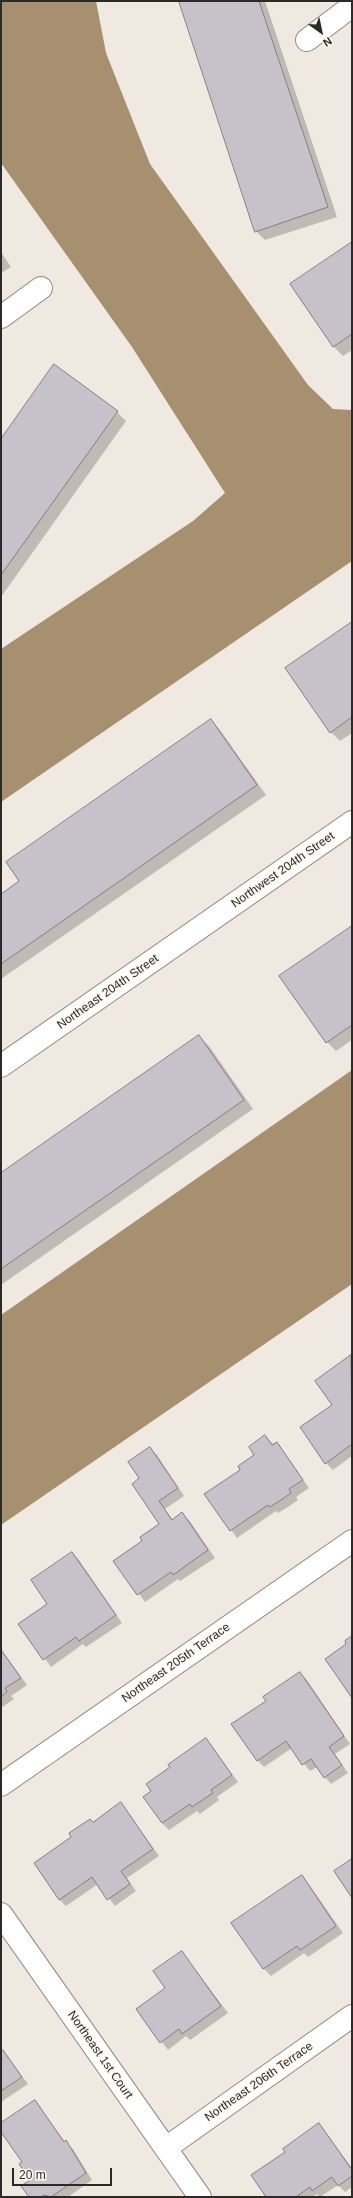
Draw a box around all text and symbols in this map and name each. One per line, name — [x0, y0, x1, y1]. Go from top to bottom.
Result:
north arrow — [301, 12, 341, 52]
text: N — [321, 35, 334, 49]
street label: Northwest 204th Street — [229, 829, 337, 911]
street label: Northeast 204th Street — [54, 951, 162, 1033]
street label: Northeast 205th Terrace — [119, 1620, 233, 1706]
street label: Northeast 1st Court — [64, 2008, 136, 2102]
street label: Northeast 206th Terrace — [202, 2039, 316, 2125]
scale bar — [14, 2160, 114, 2186]
text: 20 m — [19, 2168, 46, 2182]

